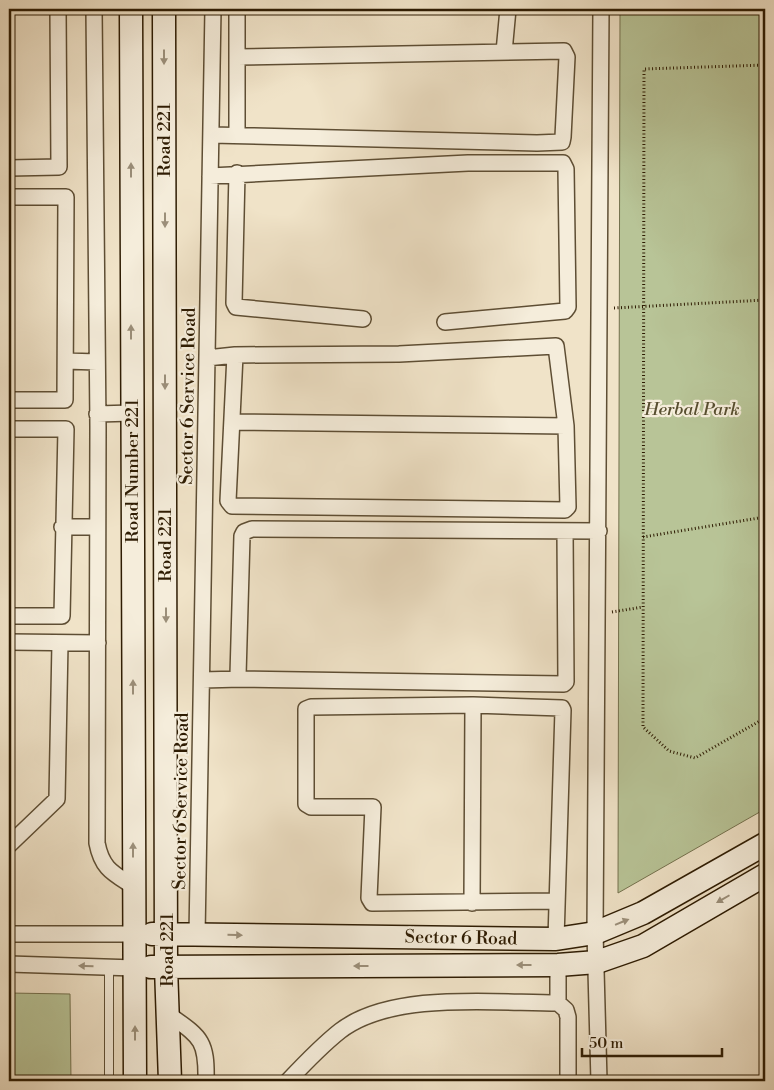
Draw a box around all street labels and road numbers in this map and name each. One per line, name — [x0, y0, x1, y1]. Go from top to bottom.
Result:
street label: Road 221 — [153, 103, 176, 177]
street label: Sector 6 Service Road — [175, 306, 201, 485]
street label: Road Number 221 — [121, 399, 144, 543]
street label: Road 221 — [154, 508, 177, 582]
street label: Sector 6 Service Road — [168, 711, 194, 890]
street label: Road 221 — [156, 913, 179, 987]
street label: Sector 6 Road — [404, 926, 518, 950]

